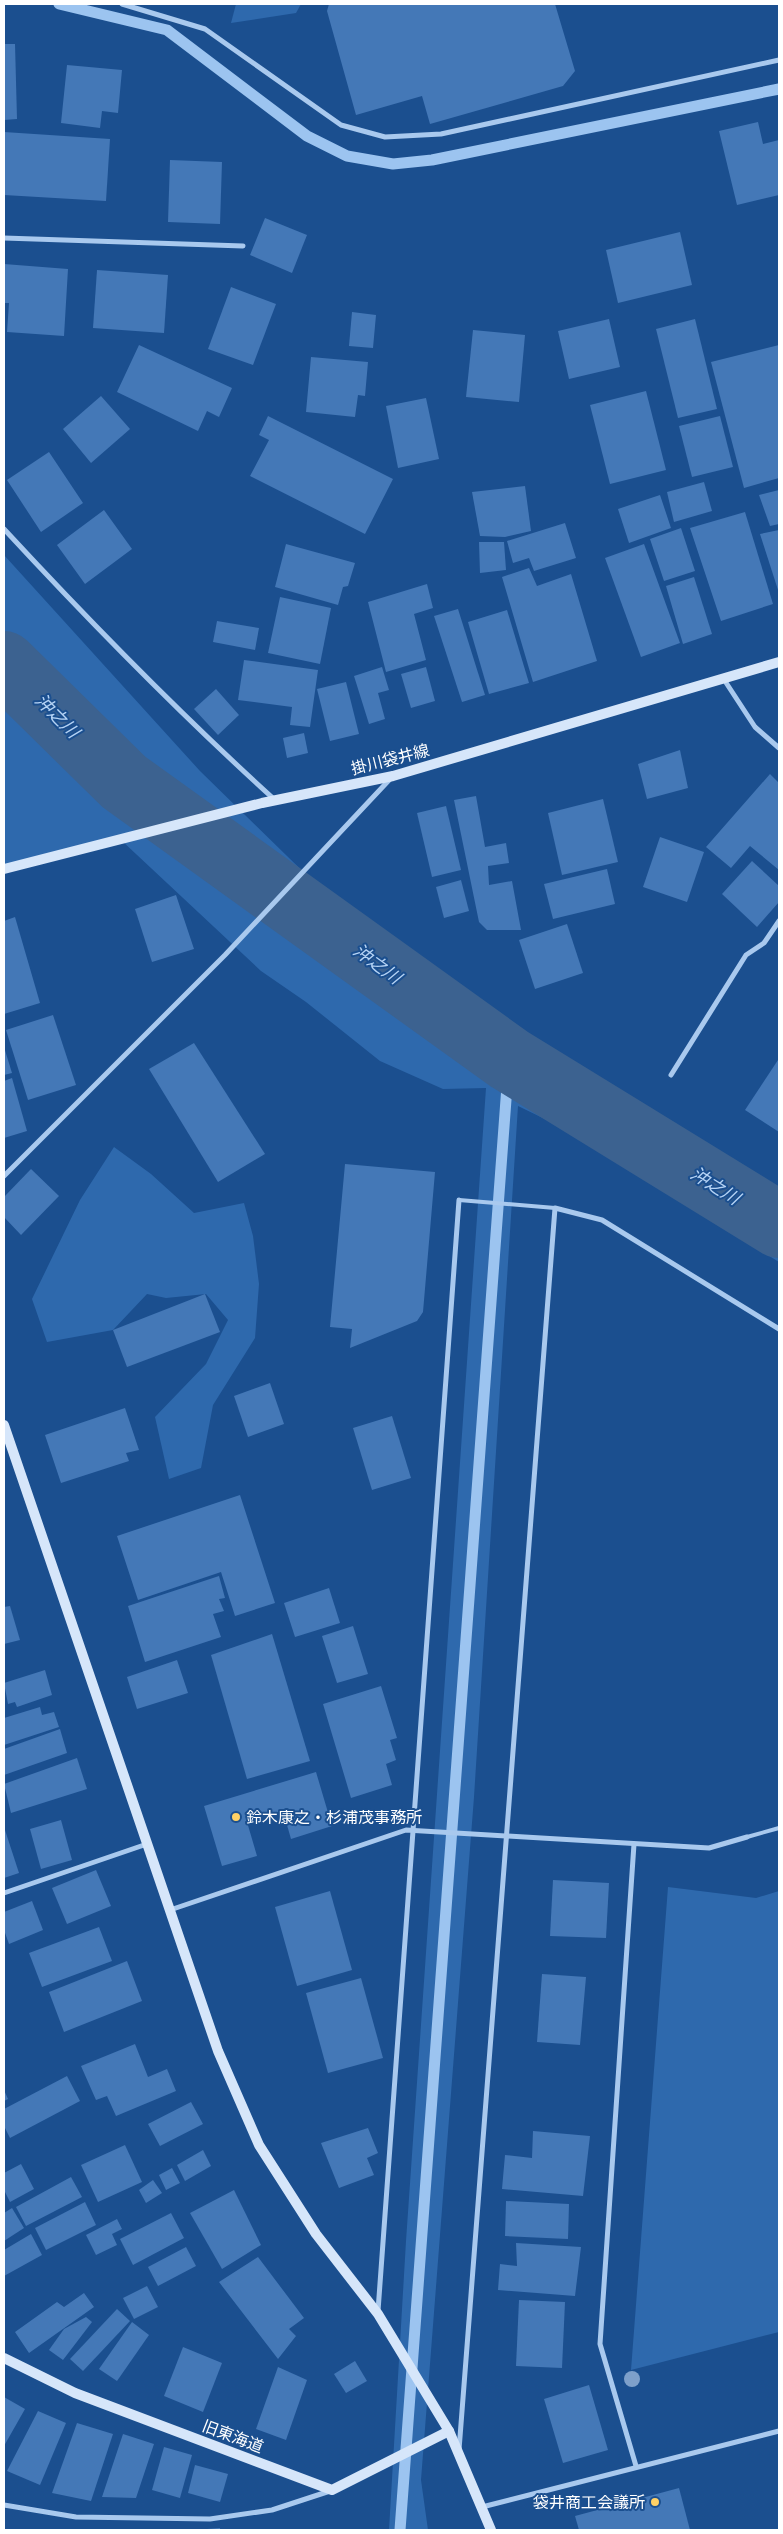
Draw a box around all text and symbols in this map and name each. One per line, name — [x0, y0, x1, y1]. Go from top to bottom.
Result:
water label: 沖之川 — [29, 688, 86, 745]
street label: 掛川袋井線 — [349, 740, 432, 780]
water label: 沖之川 — [348, 938, 408, 991]
water label: 沖之川 — [686, 1162, 746, 1212]
place label: 鈴木康之・杉浦茂事務所 — [246, 1807, 422, 1829]
marker: 鈴木康之・杉浦茂事務所 — [230, 1811, 242, 1823]
street label: 旧東海道 — [199, 2415, 266, 2459]
place label: 袋井商工会議所 — [533, 2492, 645, 2514]
marker: 袋井商工会議所 — [649, 2496, 661, 2508]

